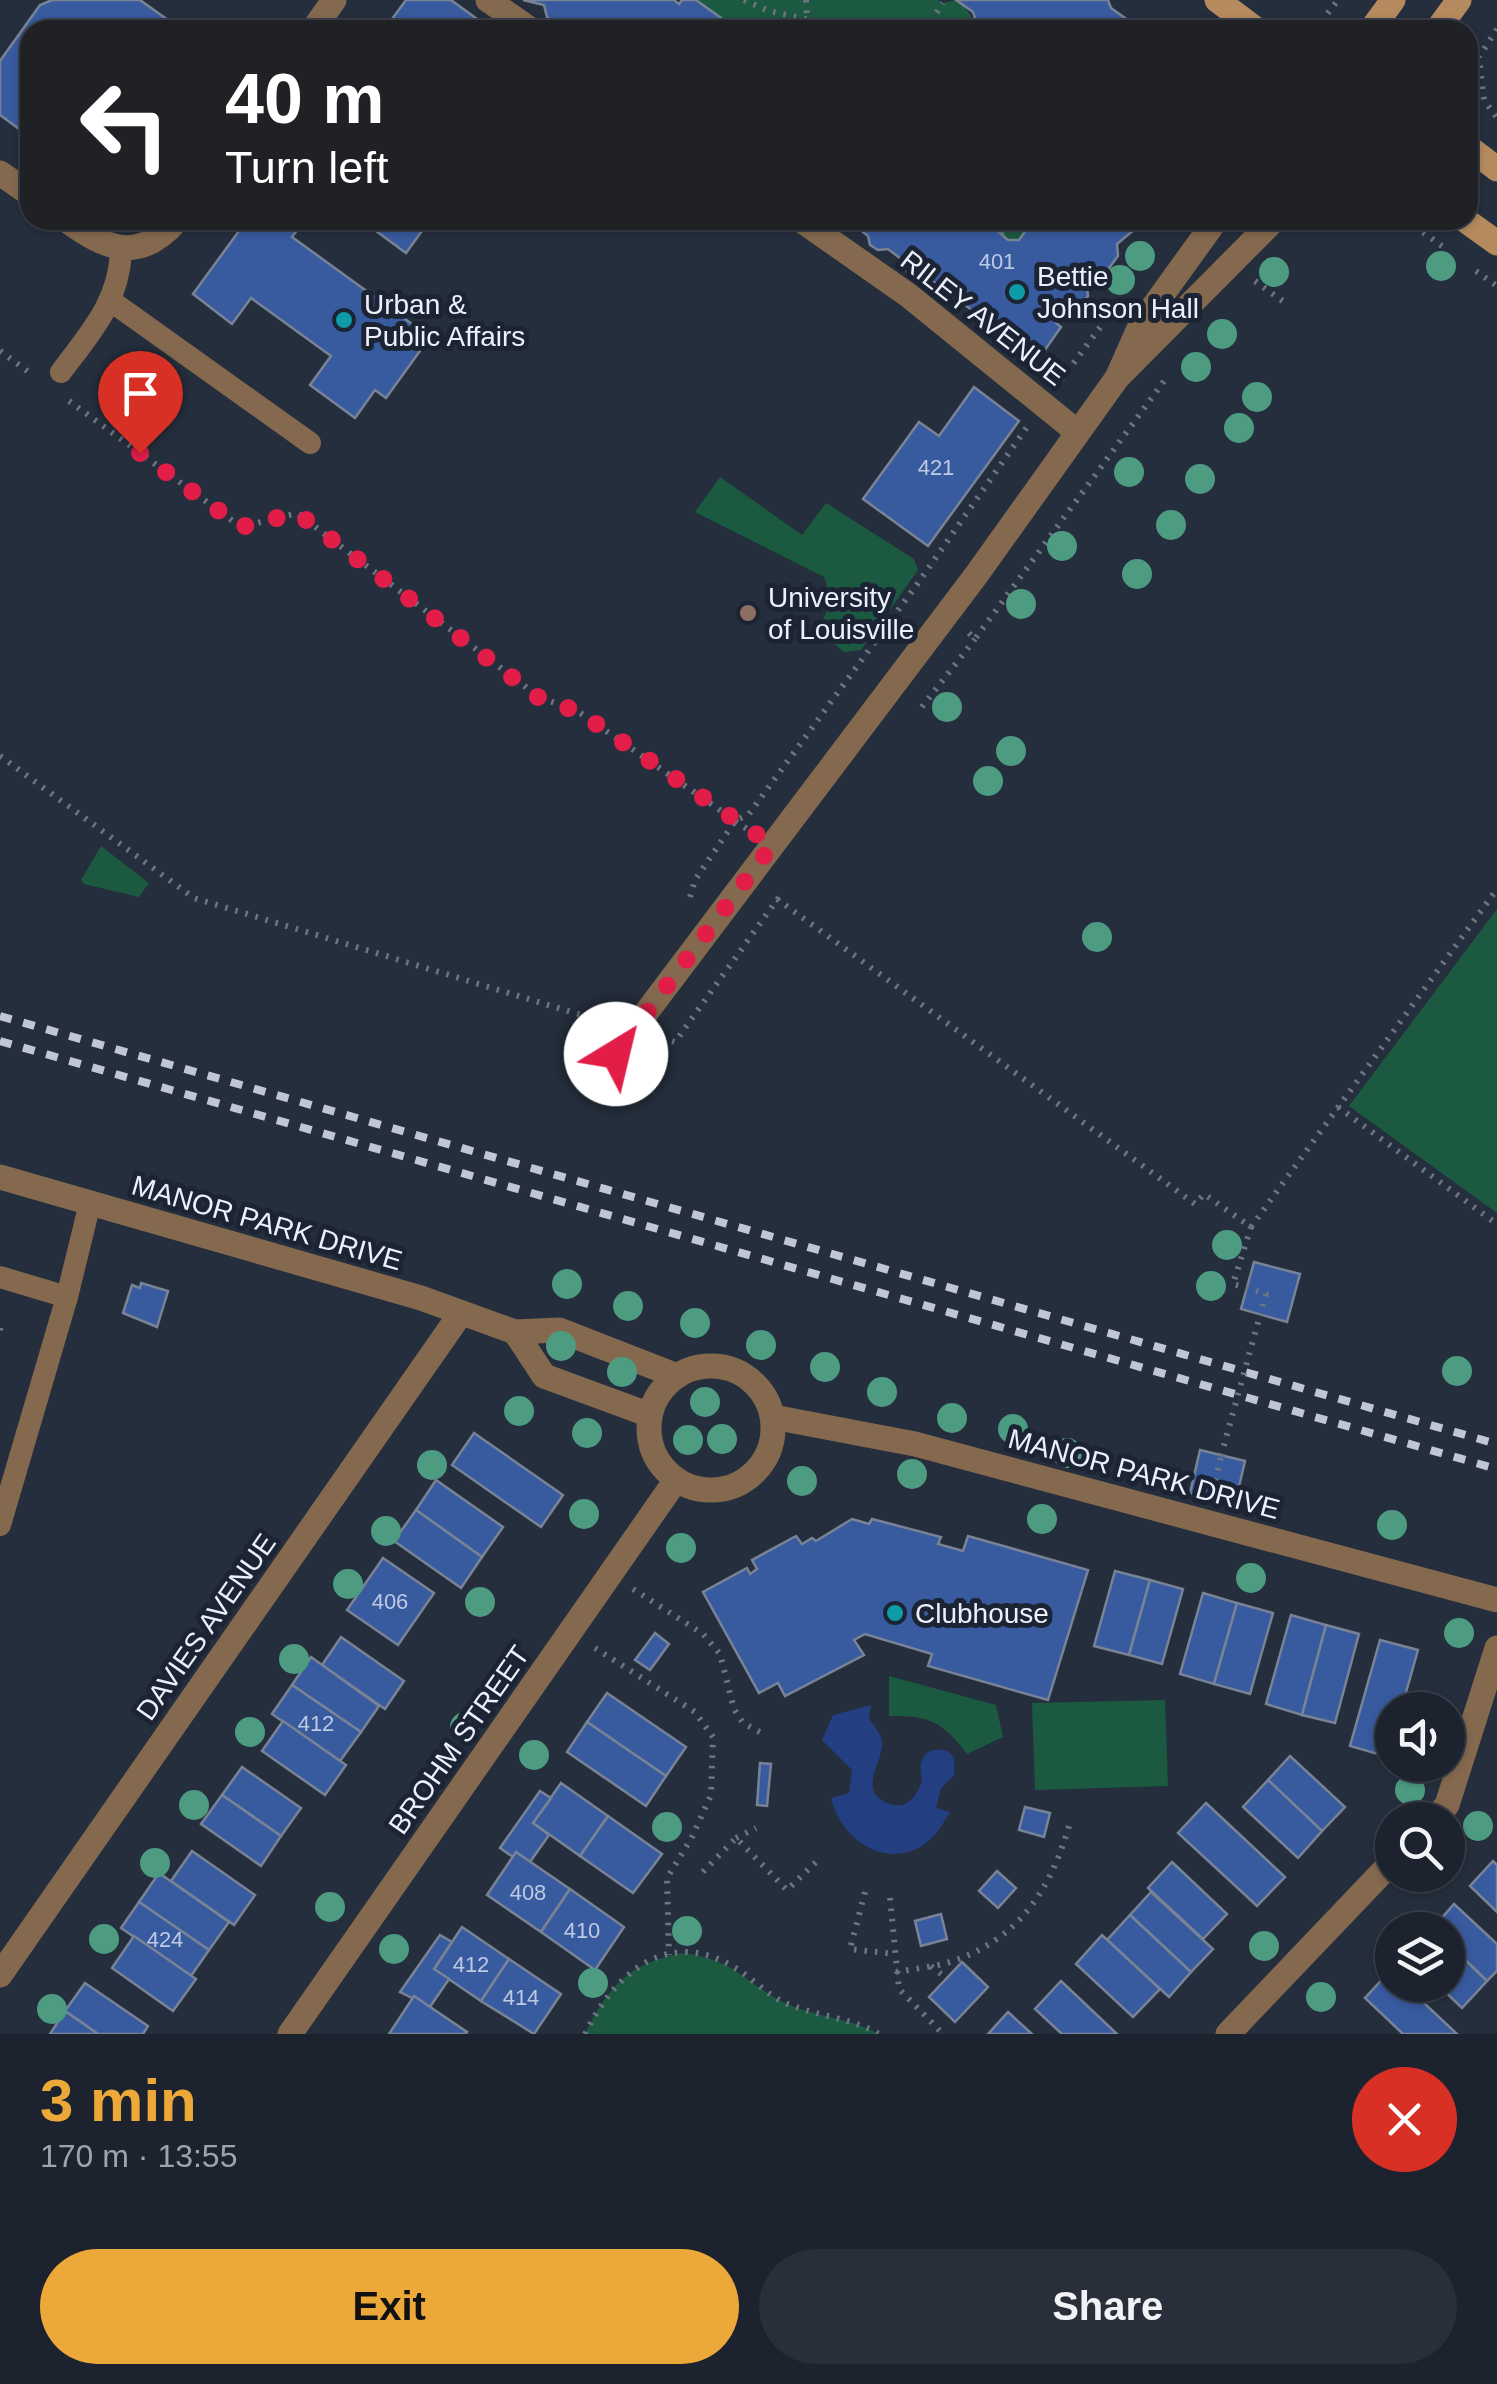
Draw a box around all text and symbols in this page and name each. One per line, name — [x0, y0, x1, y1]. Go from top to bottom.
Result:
icon: left — [60, 60, 190, 190]
text: 40 m — [225, 60, 385, 138]
text: Turn left — [225, 142, 388, 193]
street label: RILEY AVENUE — [895, 244, 1071, 392]
house number: 401 — [979, 249, 1015, 274]
place label: Bettie Johnson Hall — [1037, 261, 1199, 324]
marker: Bettie Johnson Hall — [1006, 281, 1028, 303]
place label: Urban & Public Affairs — [364, 289, 525, 352]
marker: Urban & Public Affairs — [333, 309, 355, 331]
pin — [98, 351, 183, 454]
icon: arrive — [113, 366, 168, 421]
house number: 421 — [918, 455, 954, 480]
place label: University of Louisville — [768, 582, 914, 645]
marker: University of Louisville — [737, 602, 759, 624]
position arrow — [564, 1002, 668, 1106]
street label: MANOR PARK DRIVE — [128, 1170, 406, 1276]
street label: MANOR PARK DRIVE — [1005, 1423, 1283, 1525]
street label: DAVIES AVENUE — [130, 1528, 282, 1726]
house number: 406 — [372, 1589, 408, 1614]
place label: Clubhouse — [915, 1598, 1049, 1629]
marker: Clubhouse — [884, 1602, 906, 1624]
street label: BROHM STREET — [383, 1640, 535, 1840]
map controls — [1375, 1692, 1465, 2002]
button: sound — [1375, 1692, 1465, 1782]
house number: 412 — [298, 1711, 334, 1736]
button: search — [1375, 1802, 1465, 1892]
house number: 408 — [510, 1880, 546, 1905]
button: layers — [1375, 1912, 1465, 2002]
house number: 410 — [564, 1918, 600, 1943]
house number: 424 — [147, 1927, 183, 1952]
house number: 412 — [453, 1952, 489, 1977]
house number: 414 — [503, 1985, 539, 2010]
text: 3 min — [40, 2067, 197, 2134]
button: close — [1352, 2067, 1457, 2172]
text: 170 m · 13:55 — [40, 2138, 237, 2174]
button: Exit — [40, 2249, 739, 2364]
button: Share — [759, 2249, 1457, 2364]

